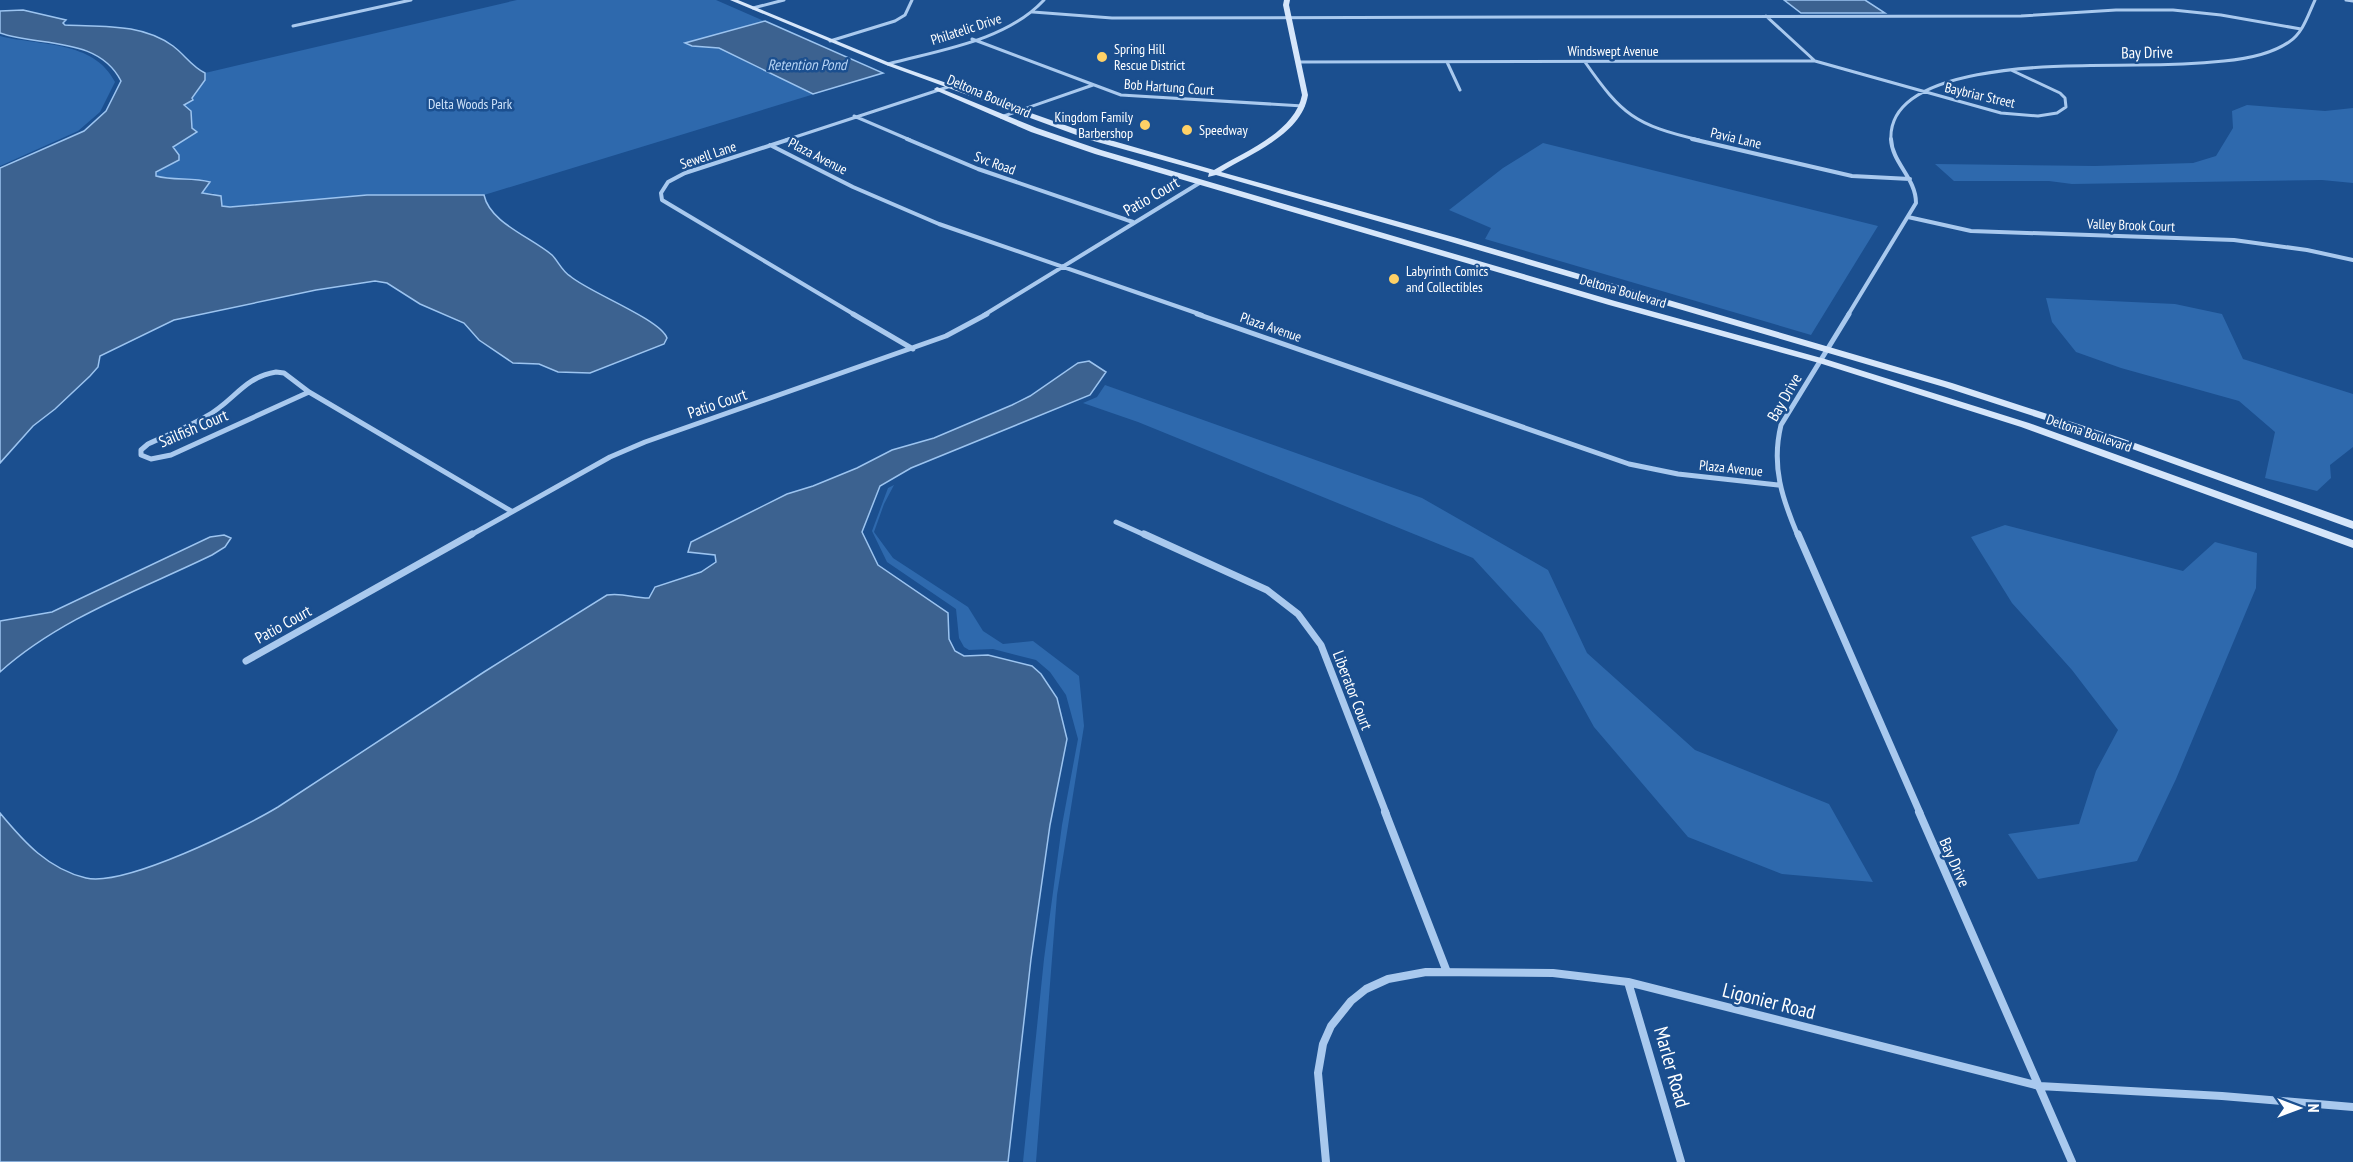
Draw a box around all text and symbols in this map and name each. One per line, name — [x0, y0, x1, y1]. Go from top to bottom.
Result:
street label: Philatelic Drive — [928, 9, 1004, 49]
place label: Spring Hill Rescue District — [1114, 40, 1185, 74]
street label: Windswept Avenue — [1567, 42, 1659, 60]
street label: Bay Drive — [2121, 42, 2173, 62]
marker: Spring Hill Rescue District — [1095, 50, 1109, 64]
water label: Retention Pond — [767, 55, 849, 74]
street label: Deltona Boulevard — [944, 70, 1034, 122]
street label: Bob Hartung Court — [1123, 75, 1215, 99]
street label: Baybriar Street — [1943, 78, 2017, 112]
park label: Delta Woods Park — [428, 95, 513, 113]
place label: Kingdom Family Barbershop — [1055, 108, 1134, 142]
marker: Kingdom Family Barbershop — [1138, 118, 1152, 132]
place label: Speedway — [1199, 121, 1248, 139]
marker: Speedway — [1180, 123, 1194, 137]
street label: Pavia Lane — [1709, 123, 1763, 153]
street label: Plaza Avenue — [785, 133, 851, 179]
street label: Sewell Lane — [678, 137, 739, 173]
street label: Svc Road — [972, 147, 1018, 179]
street label: Patio Court — [1119, 172, 1183, 220]
street label: Valley Brook Court — [2086, 214, 2176, 236]
place label: Labyrinth Comics and Collectibles — [1406, 262, 1489, 296]
street label: Deltona Boulevard — [1578, 270, 1668, 312]
marker: Labyrinth Comics and Collectibles — [1387, 272, 1401, 286]
street label: Plaza Avenue — [1238, 308, 1304, 346]
street label: Bay Drive — [1762, 370, 1806, 424]
street label: Patio Court — [685, 383, 750, 422]
street label: Sailfish Court — [155, 404, 231, 452]
street label: Deltona Boulevard — [2044, 410, 2134, 456]
street label: Plaza Avenue — [1698, 456, 1764, 480]
street label: Patio Court — [251, 600, 315, 648]
street label: Liberator Court — [1329, 648, 1377, 733]
street label: Bay Drive — [1935, 834, 1975, 890]
street label: Ligonier Road — [1720, 977, 1818, 1025]
street label: Marler Road — [1648, 1024, 1696, 1110]
north arrow — [2269, 1078, 2329, 1138]
text: N — [2304, 1104, 2324, 1112]

